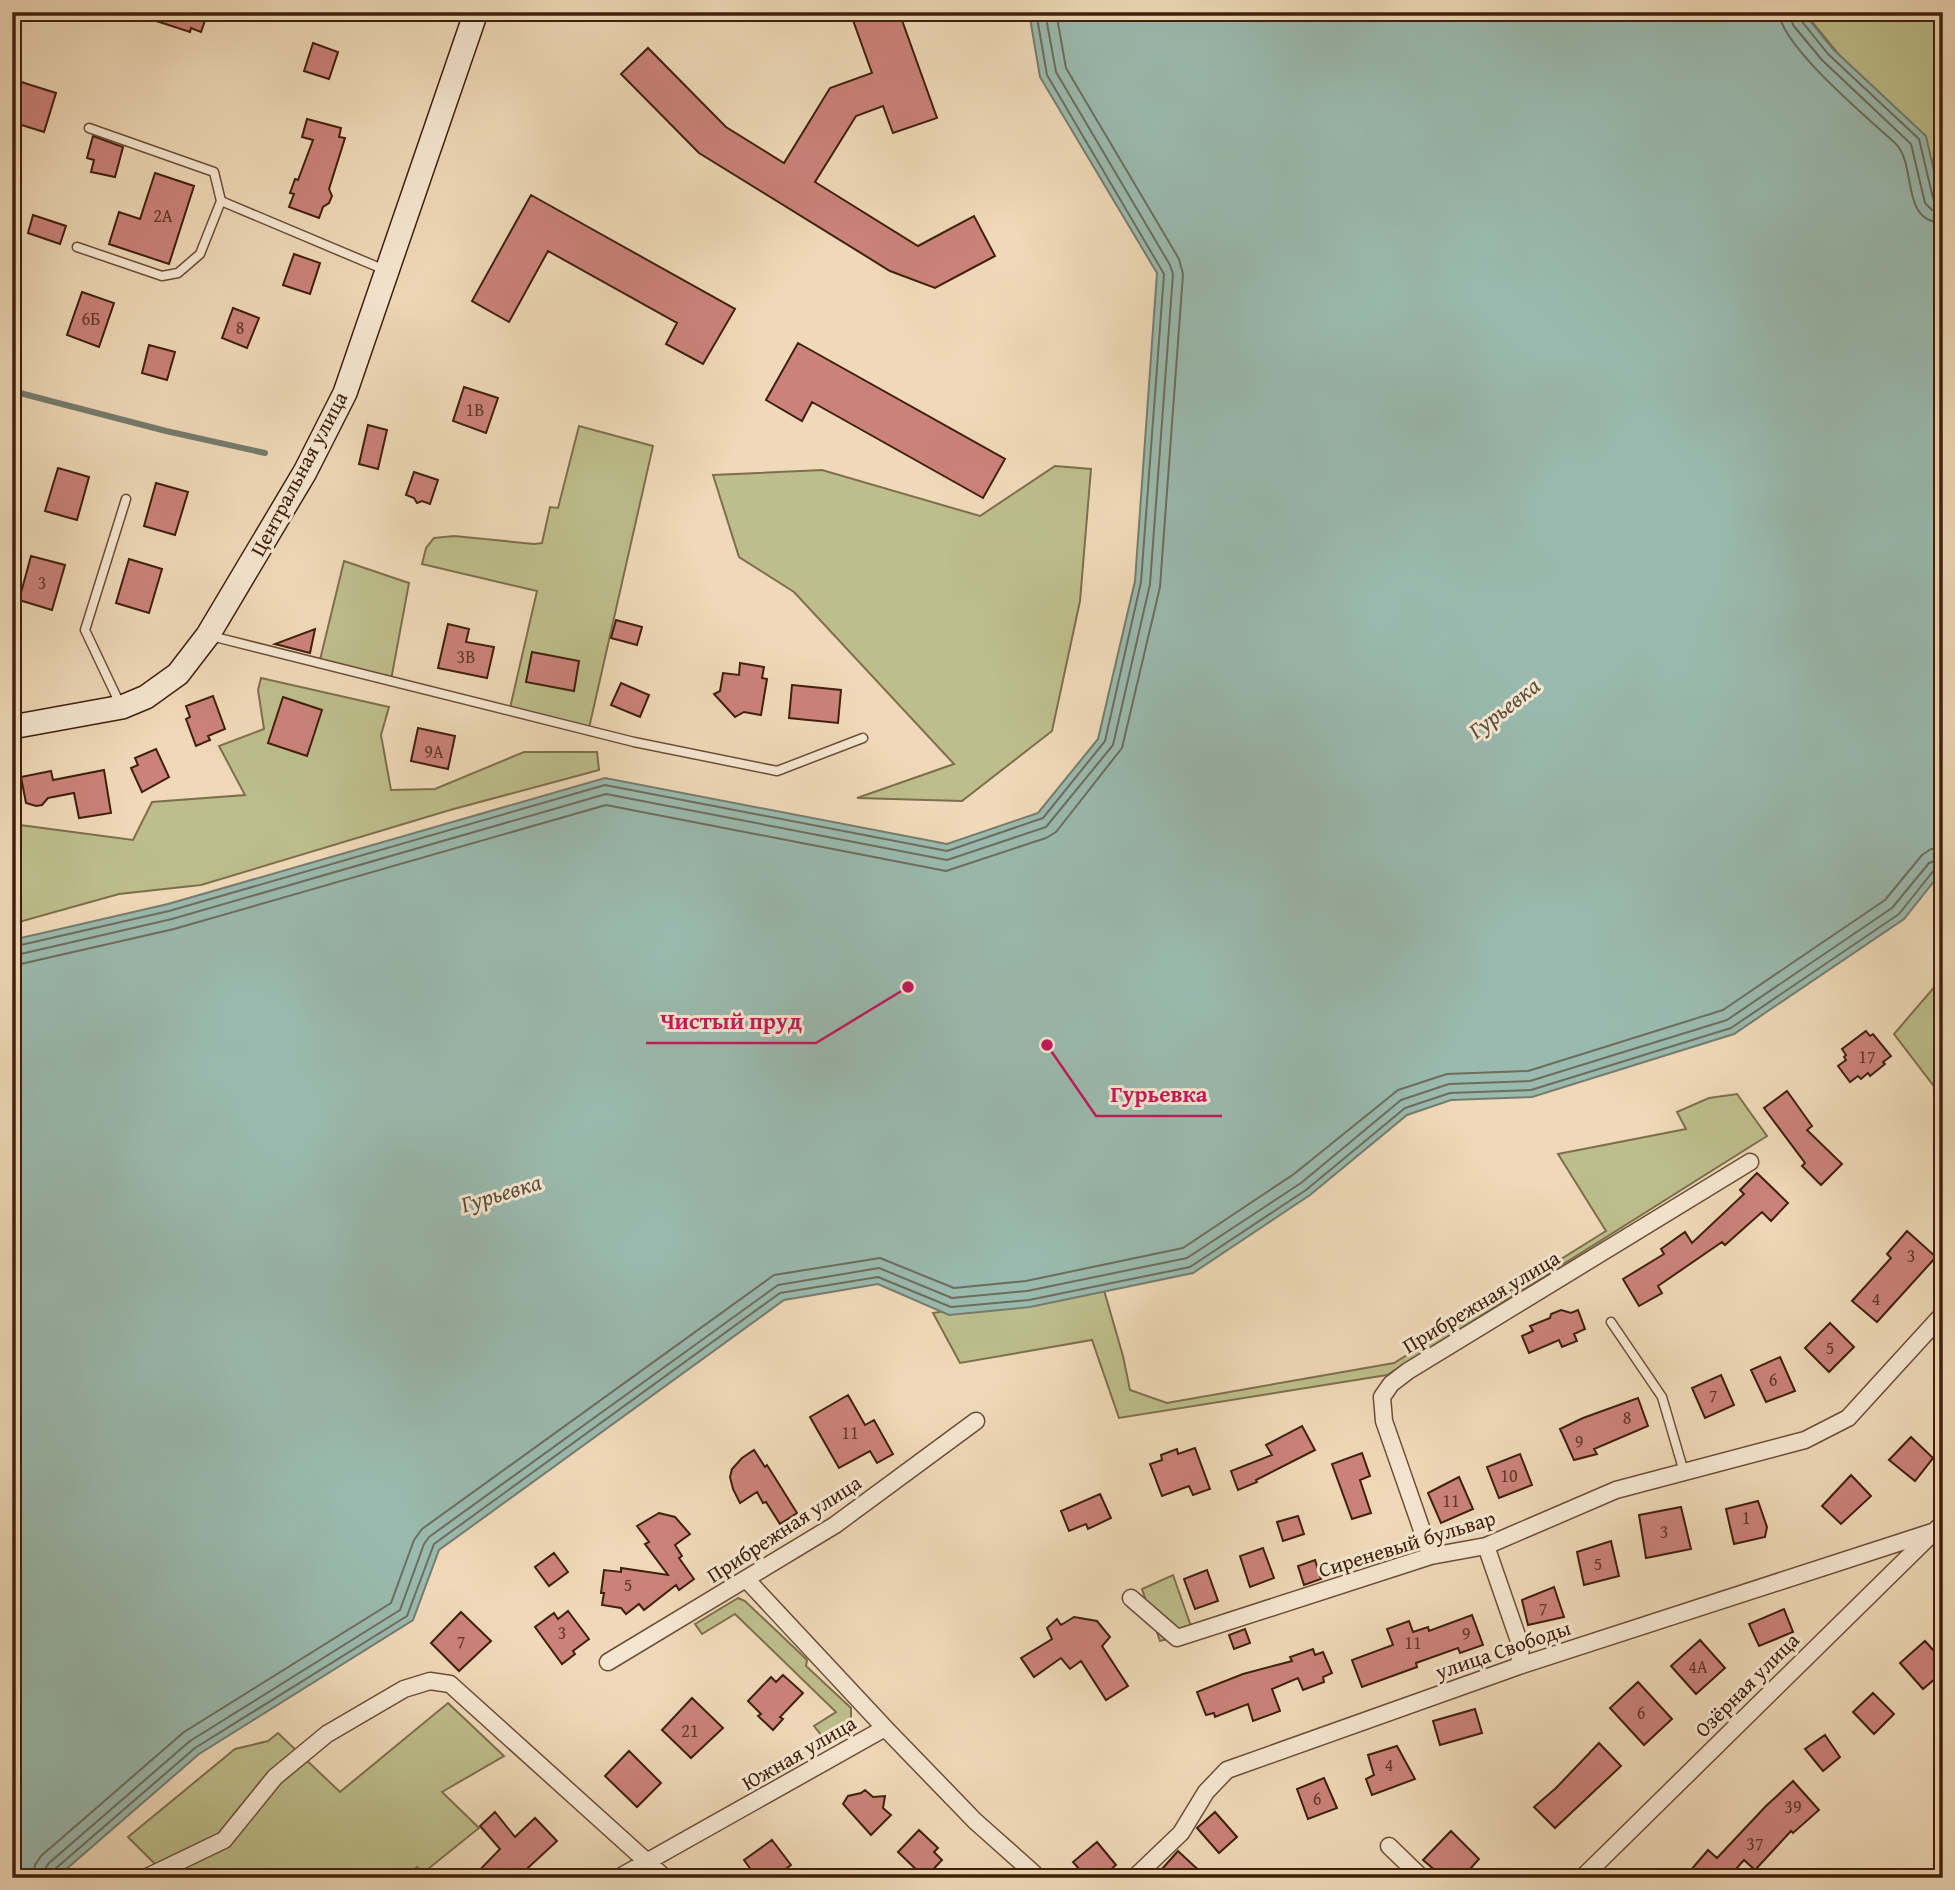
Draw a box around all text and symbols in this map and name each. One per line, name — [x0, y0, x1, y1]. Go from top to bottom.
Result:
house number: 2А — [153, 202, 173, 229]
house number: 6Б — [82, 305, 100, 332]
house number: 8 — [236, 314, 244, 341]
street label: Центральная улица — [242, 386, 355, 562]
house number: 1В — [466, 396, 484, 423]
house number: 3 — [38, 569, 46, 596]
house number: 3В — [457, 643, 475, 670]
water label: Гурьевка — [1460, 669, 1547, 747]
house number: 9А — [424, 738, 444, 765]
callout: Чистый пруд — [646, 999, 816, 1043]
text: Чистый пруд — [660, 1004, 802, 1037]
house number: 17 — [1858, 1043, 1876, 1070]
callout: Гурьевка — [1096, 1072, 1222, 1116]
text: Гурьевка — [1110, 1077, 1208, 1110]
water label: Гурьевка — [456, 1165, 546, 1221]
street label: Прибрежная улица — [1396, 1242, 1565, 1361]
house number: 3 — [1907, 1242, 1915, 1269]
house number: 4 — [1872, 1285, 1880, 1312]
house number: 5 — [1826, 1334, 1834, 1361]
house number: 6 — [1769, 1366, 1777, 1393]
house number: 7 — [1709, 1382, 1717, 1409]
house number: 8 — [1623, 1404, 1631, 1431]
house number: 11 — [841, 1419, 859, 1446]
house number: 9 — [1575, 1428, 1583, 1455]
house number: 10 — [1500, 1462, 1518, 1489]
street label: Прибрежная улица — [700, 1467, 867, 1590]
house number: 11 — [1442, 1487, 1460, 1514]
street label: Сиреневый бульвар — [1314, 1502, 1499, 1585]
house number: 1 — [1742, 1504, 1750, 1531]
house number: 3 — [1660, 1518, 1668, 1545]
house number: 5 — [1594, 1550, 1602, 1577]
house number: 5 — [624, 1571, 632, 1598]
house number: 7 — [1539, 1595, 1547, 1622]
street label: улица Свободы — [1430, 1612, 1575, 1688]
house number: 3 — [558, 1619, 566, 1646]
house number: 9 — [1462, 1620, 1470, 1647]
street label: Озёрная улица — [1687, 1625, 1806, 1744]
house number: 7 — [457, 1628, 465, 1655]
house number: 11 — [1404, 1629, 1422, 1656]
house number: 4А — [1688, 1653, 1708, 1680]
house number: 6 — [1637, 1699, 1645, 1726]
street label: Южная улица — [736, 1707, 862, 1798]
house number: 21 — [681, 1717, 699, 1744]
house number: 4 — [1385, 1751, 1393, 1778]
house number: 6 — [1313, 1785, 1321, 1812]
house number: 39 — [1784, 1793, 1802, 1820]
house number: 37 — [1746, 1830, 1764, 1857]

